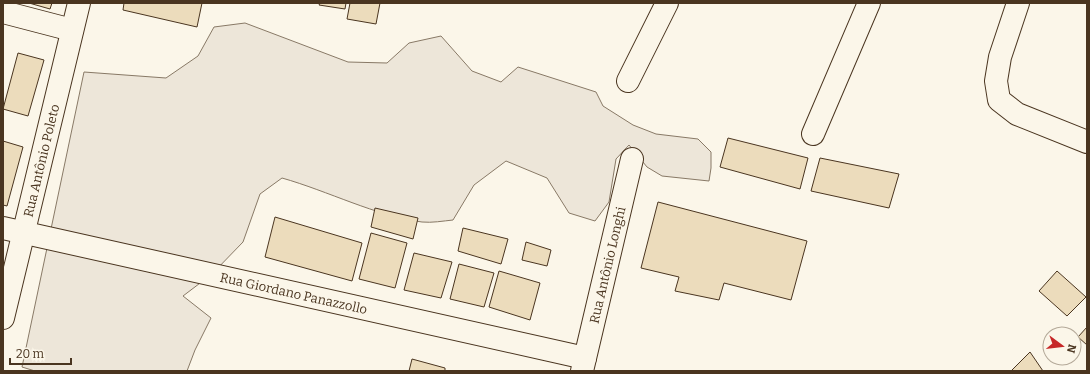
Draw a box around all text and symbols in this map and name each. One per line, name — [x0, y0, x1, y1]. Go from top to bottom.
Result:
street label: Rua Antônio Poleto — [20, 103, 62, 218]
street label: Rua Antônio Longhi — [586, 205, 628, 325]
street label: Rua Giordano Panazzollo — [219, 269, 369, 317]
north arrow — [1042, 326, 1082, 366]
scale bar — [10, 340, 71, 366]
text: N — [1064, 343, 1079, 355]
text: 20 m — [16, 347, 45, 361]

